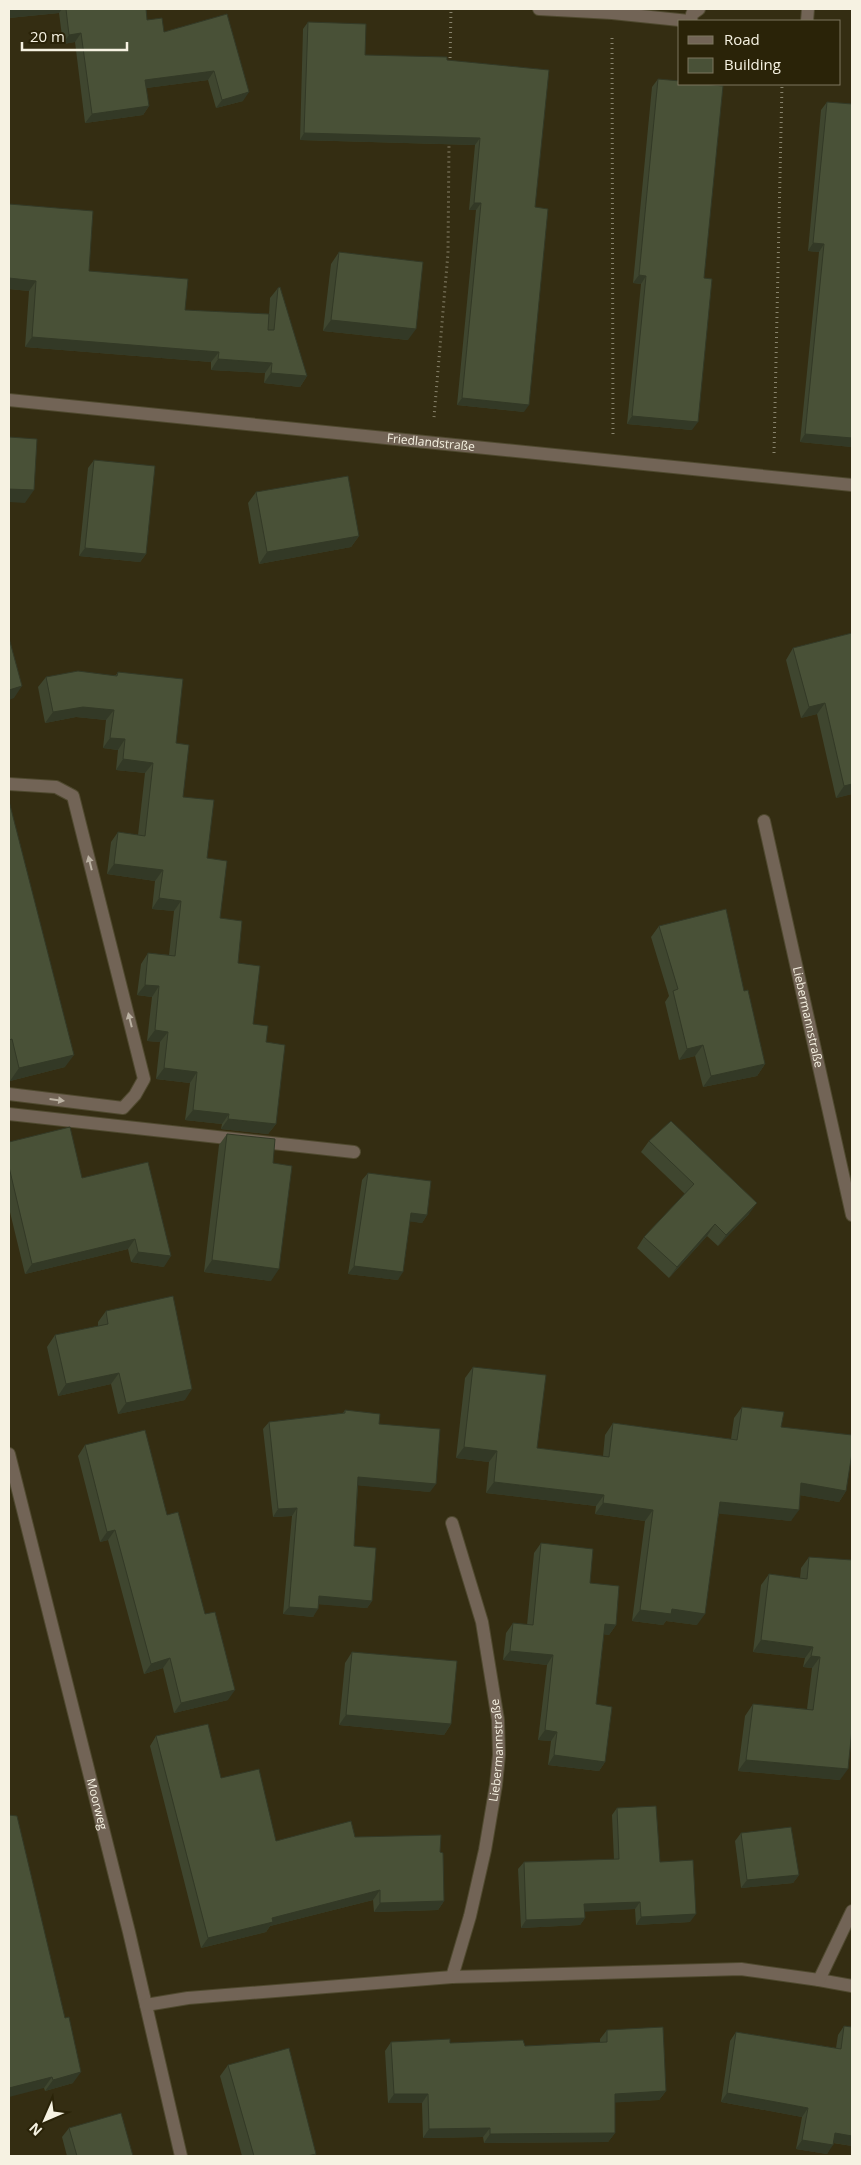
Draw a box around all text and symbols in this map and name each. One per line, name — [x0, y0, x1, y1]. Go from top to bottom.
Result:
scale bar — [22, 20, 128, 52]
legend — [678, 20, 841, 85]
text: 20 m — [30, 26, 65, 46]
text: Road — [724, 29, 760, 49]
text: Building — [724, 54, 781, 74]
street label: Friedlandstraße — [386, 429, 476, 455]
one-way arrow — [86, 855, 94, 870]
street label: Liebermannstraße — [789, 965, 828, 1070]
one-way arrow — [125, 1013, 133, 1028]
one-way arrow — [49, 1096, 65, 1104]
street label: Liebermannstraße — [484, 1697, 507, 1803]
street label: Moorweg — [83, 1776, 112, 1832]
north arrow — [20, 2095, 70, 2145]
text: N — [25, 2119, 46, 2140]

